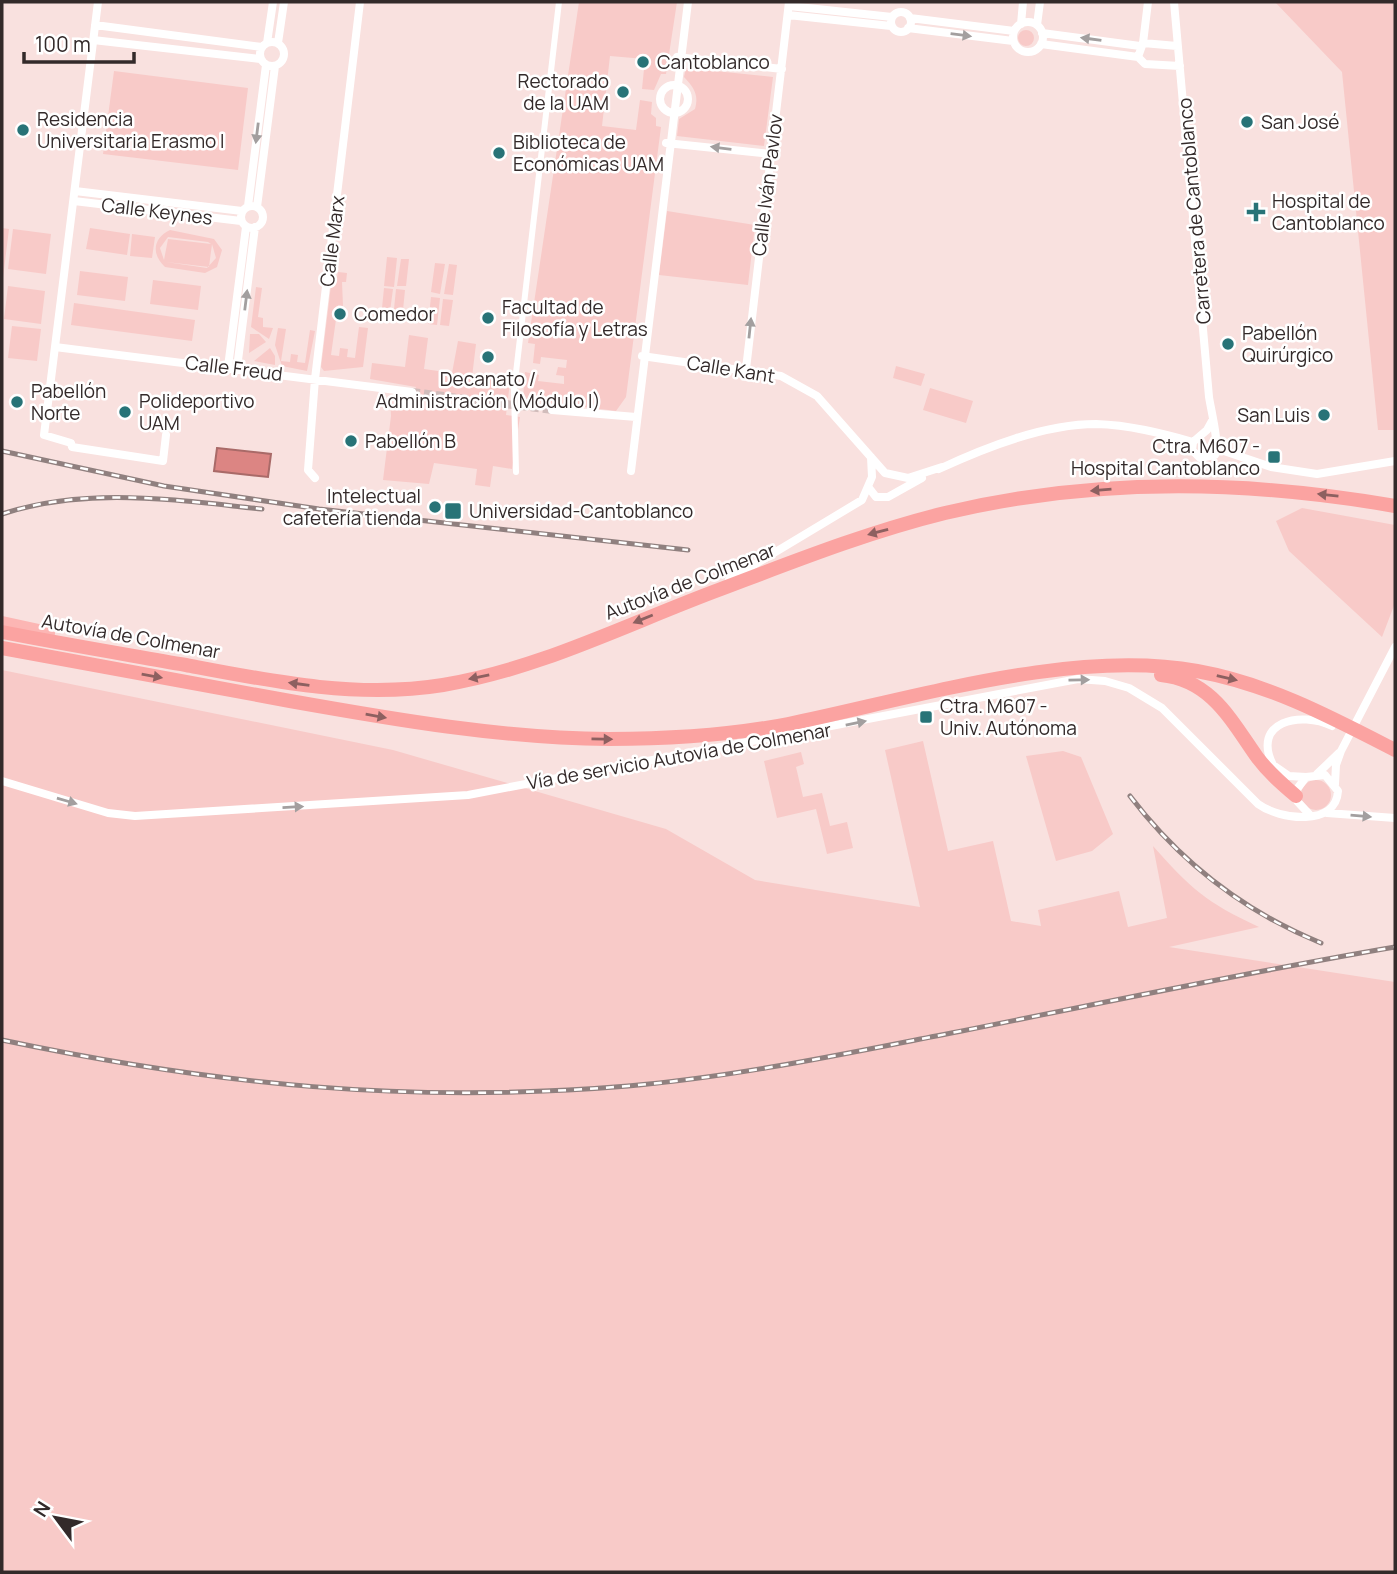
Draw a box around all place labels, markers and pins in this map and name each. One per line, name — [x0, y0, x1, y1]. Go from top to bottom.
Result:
place label: Cantoblanco — [657, 49, 770, 75]
marker: Cantoblanco — [635, 54, 651, 70]
place label: Rectorado de la UAM — [517, 68, 609, 116]
marker: Rectorado de la UAM — [615, 84, 631, 100]
place label: Residencia Universitaria Erasmo I — [37, 106, 224, 154]
place label: San José — [1261, 109, 1339, 135]
marker: San José — [1239, 114, 1255, 130]
marker: Residencia Universitaria Erasmo I — [15, 122, 31, 138]
place label: Biblioteca de Económicas UAM — [513, 129, 664, 177]
marker: Biblioteca de Económicas UAM — [491, 145, 507, 161]
place label: Hospital de Cantoblanco — [1272, 188, 1385, 236]
marker: Hospital de Cantoblanco — [1246, 202, 1266, 222]
place label: Facultad de Filosofía y Letras — [502, 294, 648, 342]
place label: Comedor — [354, 301, 435, 327]
marker: Comedor — [332, 306, 348, 322]
marker: Facultad de Filosofía y Letras — [480, 310, 496, 326]
place label: Pabellón Quirúrgico — [1242, 320, 1333, 368]
marker: Pabellón Quirúrgico — [1220, 336, 1236, 352]
marker: Decanato / Administración (Módulo I) — [480, 349, 496, 365]
place label: Decanato / Administración (Módulo I) — [375, 366, 601, 414]
place label: Pabellón Norte — [31, 378, 106, 426]
place label: Polideportivo UAM — [139, 388, 255, 436]
marker: Pabellón Norte — [9, 394, 25, 410]
place label: San Luis — [1237, 402, 1310, 428]
marker: Polideportivo UAM — [117, 404, 133, 420]
marker: San Luis — [1316, 407, 1332, 423]
place label: Pabellón B — [365, 428, 456, 454]
marker: Pabellón B — [343, 433, 359, 449]
place label: Ctra. M607 - Hospital Cantoblanco — [1071, 433, 1260, 481]
marker: Ctra. M607 - Hospital Cantoblanco — [1266, 449, 1282, 465]
place label: Intelectual cafetería tienda — [283, 483, 421, 531]
place label: Universidad-Cantoblanco — [469, 498, 693, 524]
marker: Intelectual cafetería tienda — [427, 499, 443, 515]
marker: Universidad-Cantoblanco — [443, 501, 463, 521]
place label: Ctra. M607 - Univ. Autónoma — [940, 693, 1077, 741]
marker: Ctra. M607 - Univ. Autónoma — [918, 709, 934, 725]

